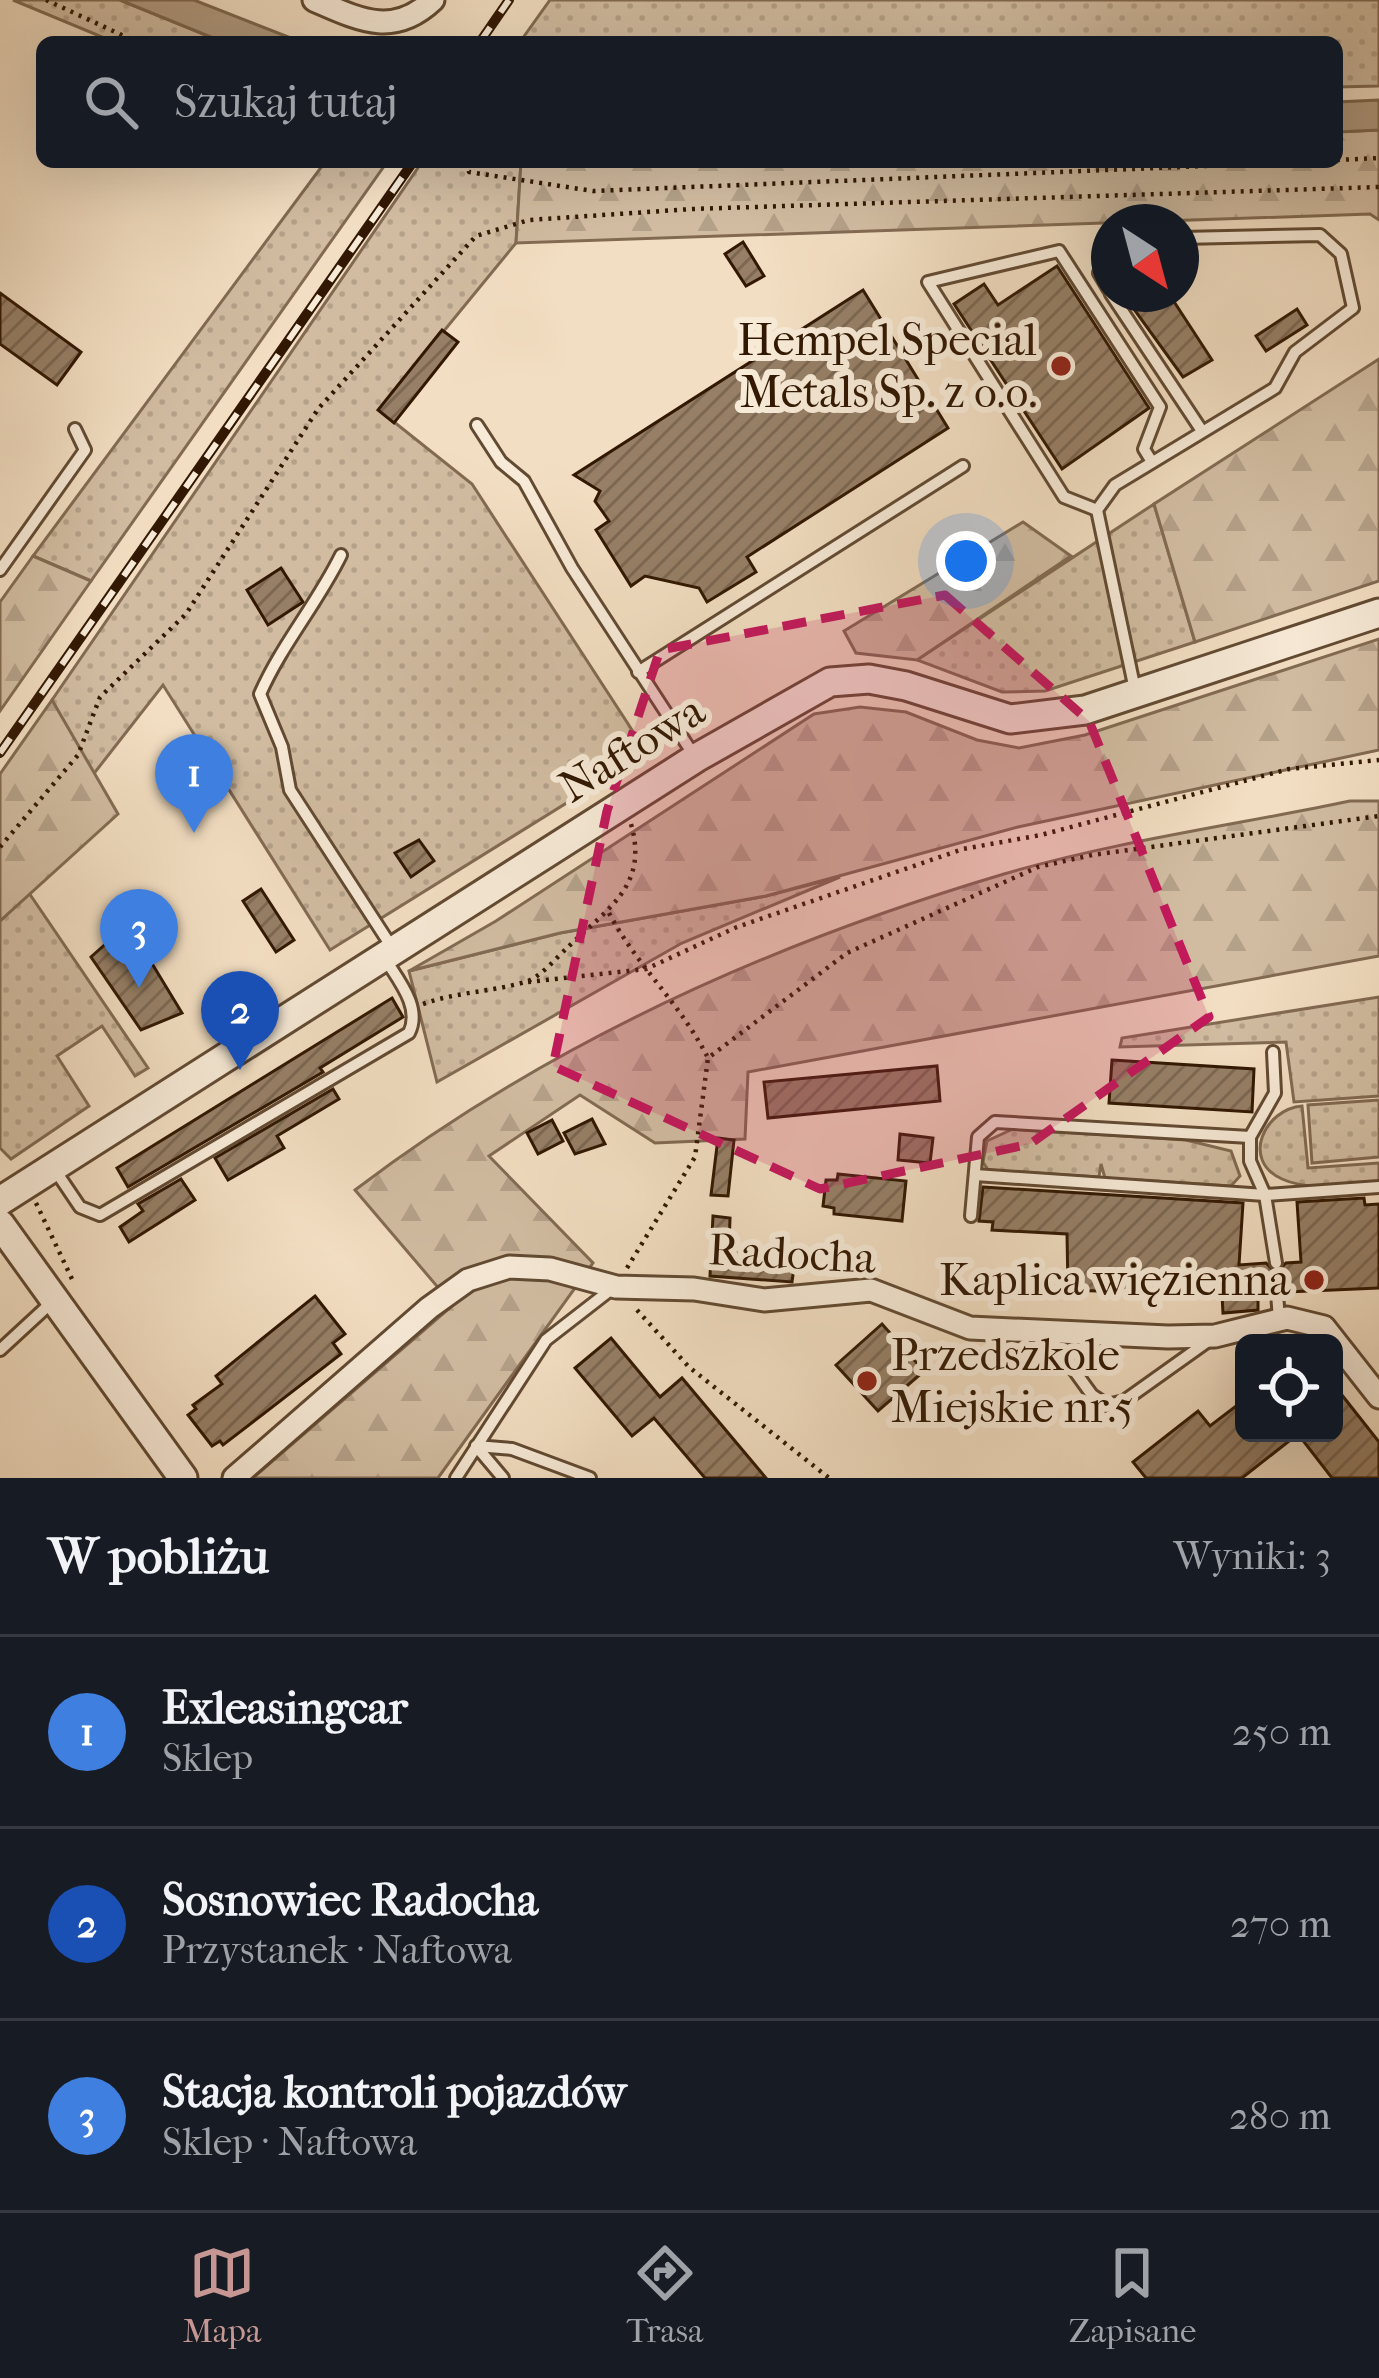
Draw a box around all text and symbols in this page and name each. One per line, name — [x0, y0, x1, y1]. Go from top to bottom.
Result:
search box — [36, 36, 1343, 168]
icon: search — [78, 69, 144, 135]
text: Szukaj tutaj — [174, 76, 397, 129]
north arrow — [1091, 204, 1199, 312]
place label: Hempel Special Metals Sp. z o.o. — [737, 314, 1037, 419]
marker: Hempel Special Metals Sp. z o.o. — [1048, 353, 1074, 379]
your location — [936, 531, 996, 591]
street label: Naftowa — [550, 683, 715, 814]
pin: 1 — [155, 734, 233, 833]
pin: 3 — [100, 889, 178, 988]
pin: 2 — [201, 971, 279, 1070]
street label: Radocha — [707, 1223, 878, 1285]
place label: Kaplica więzienna — [939, 1254, 1291, 1307]
marker: Kaplica więzienna — [1301, 1267, 1327, 1293]
place label: Przedszkole Miejskie nr.5 — [891, 1329, 1134, 1434]
map controls — [1235, 1334, 1343, 1442]
button: locate — [1235, 1334, 1343, 1442]
marker: Przedszkole Miejskie nr.5 — [854, 1368, 880, 1394]
text: W pobliżu — [48, 1526, 269, 1586]
text: Wyniki: 3 — [1173, 1533, 1331, 1579]
text: Exleasingcar — [162, 1682, 408, 1735]
text: 1 — [80, 1709, 94, 1755]
text: 250 m — [1232, 1709, 1331, 1755]
text: Sklep — [162, 1735, 253, 1781]
text: Sosnowiec Radocha — [162, 1874, 538, 1927]
text: 2 — [77, 1901, 97, 1947]
text: 270 m — [1230, 1901, 1331, 1947]
text: Przystanek · Naftowa — [162, 1927, 512, 1973]
text: Stacja kontroli pojazdów — [162, 2066, 627, 2119]
text: 3 — [79, 2093, 95, 2139]
text: 280 m — [1229, 2093, 1331, 2139]
text: Sklep · Naftowa — [162, 2119, 417, 2165]
tab: Mapa — [183, 2240, 261, 2351]
tab: Trasa — [627, 2240, 703, 2351]
tab: Zapisane — [1069, 2240, 1196, 2351]

